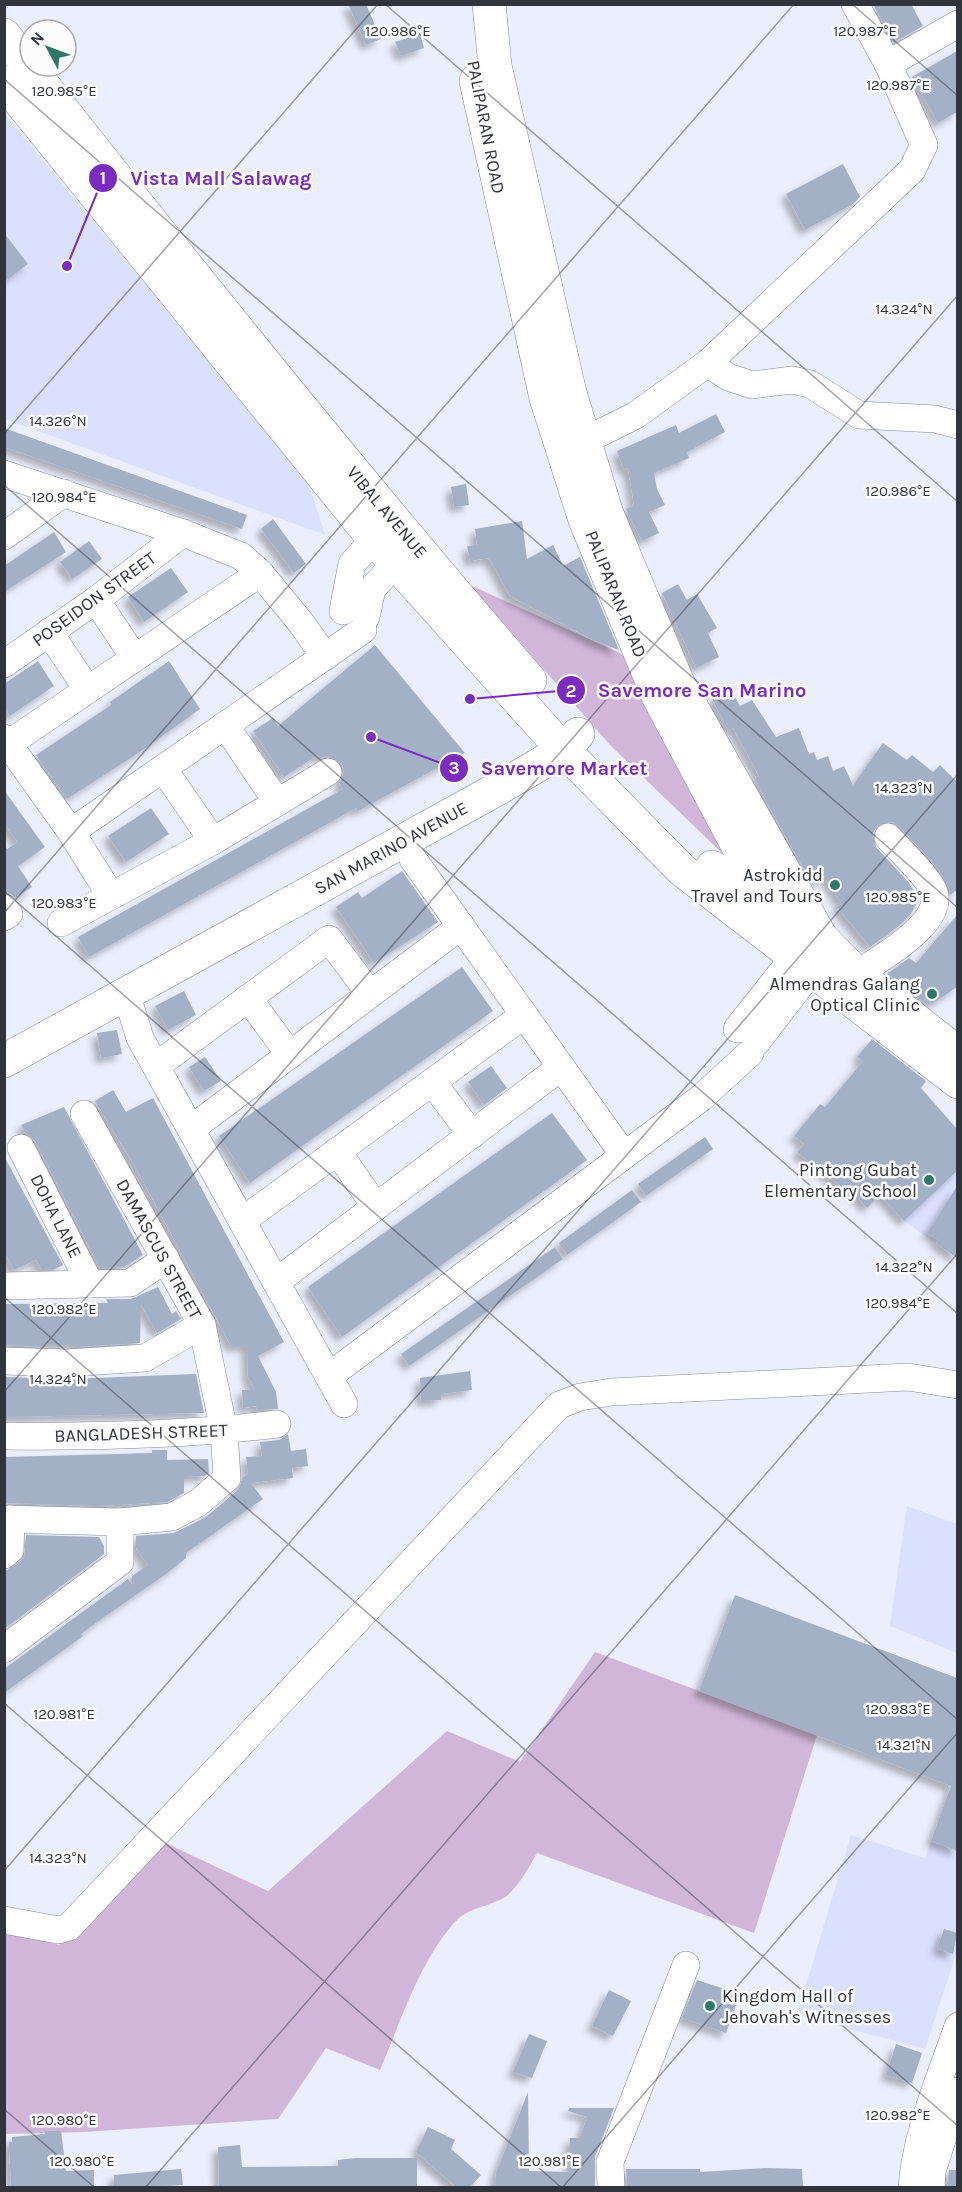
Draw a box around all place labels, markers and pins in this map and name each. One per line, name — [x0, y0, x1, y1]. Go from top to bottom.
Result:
callout: Vista Mall Salawag — [88, 159, 323, 197]
callout: Savemore San Marino — [556, 671, 819, 709]
callout: Savemore Market — [439, 749, 659, 787]
place label: Astrokidd Travel and Tours — [691, 864, 823, 907]
marker: Astrokidd Travel and Tours — [828, 878, 842, 892]
place label: Almendras Galang Optical Clinic — [769, 973, 920, 1016]
marker: Almendras Galang Optical Clinic — [925, 987, 939, 1001]
place label: Pintong Gubat Elementary School — [764, 1159, 917, 1202]
marker: Pintong Gubat Elementary School — [922, 1173, 936, 1187]
place label: Kingdom Hall of Jehovah's Witnesses — [722, 1985, 891, 2028]
marker: Kingdom Hall of Jehovah's Witnesses — [703, 1999, 717, 2013]

